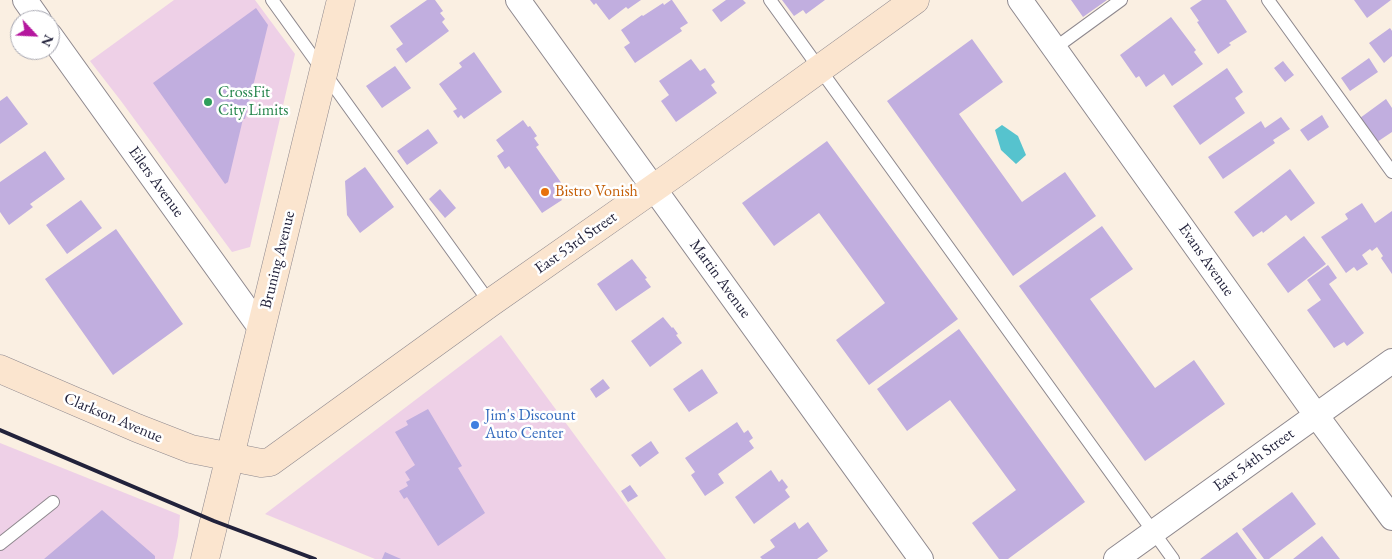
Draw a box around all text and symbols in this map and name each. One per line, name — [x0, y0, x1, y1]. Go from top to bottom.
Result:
north arrow — [10, 10, 60, 60]
text: N — [37, 32, 58, 50]
place label: CrossFit City Limits — [218, 83, 288, 121]
marker: CrossFit City Limits — [202, 96, 214, 108]
street label: Eilers Avenue — [124, 143, 188, 221]
place label: Bistro Vonish — [555, 182, 638, 202]
marker: Bistro Vonish — [539, 186, 551, 198]
street label: East 53rd Street — [531, 208, 621, 278]
street label: Bruning Avenue — [257, 209, 299, 311]
street label: Evans Avenue — [1174, 220, 1238, 300]
street label: Martin Avenue — [685, 236, 755, 322]
street label: Clarkson Avenue — [61, 389, 165, 447]
place label: Jim's Discount Auto Center — [485, 406, 576, 444]
marker: Jim's Discount Auto Center — [469, 419, 481, 431]
street label: East 54th Street — [1210, 424, 1298, 496]

